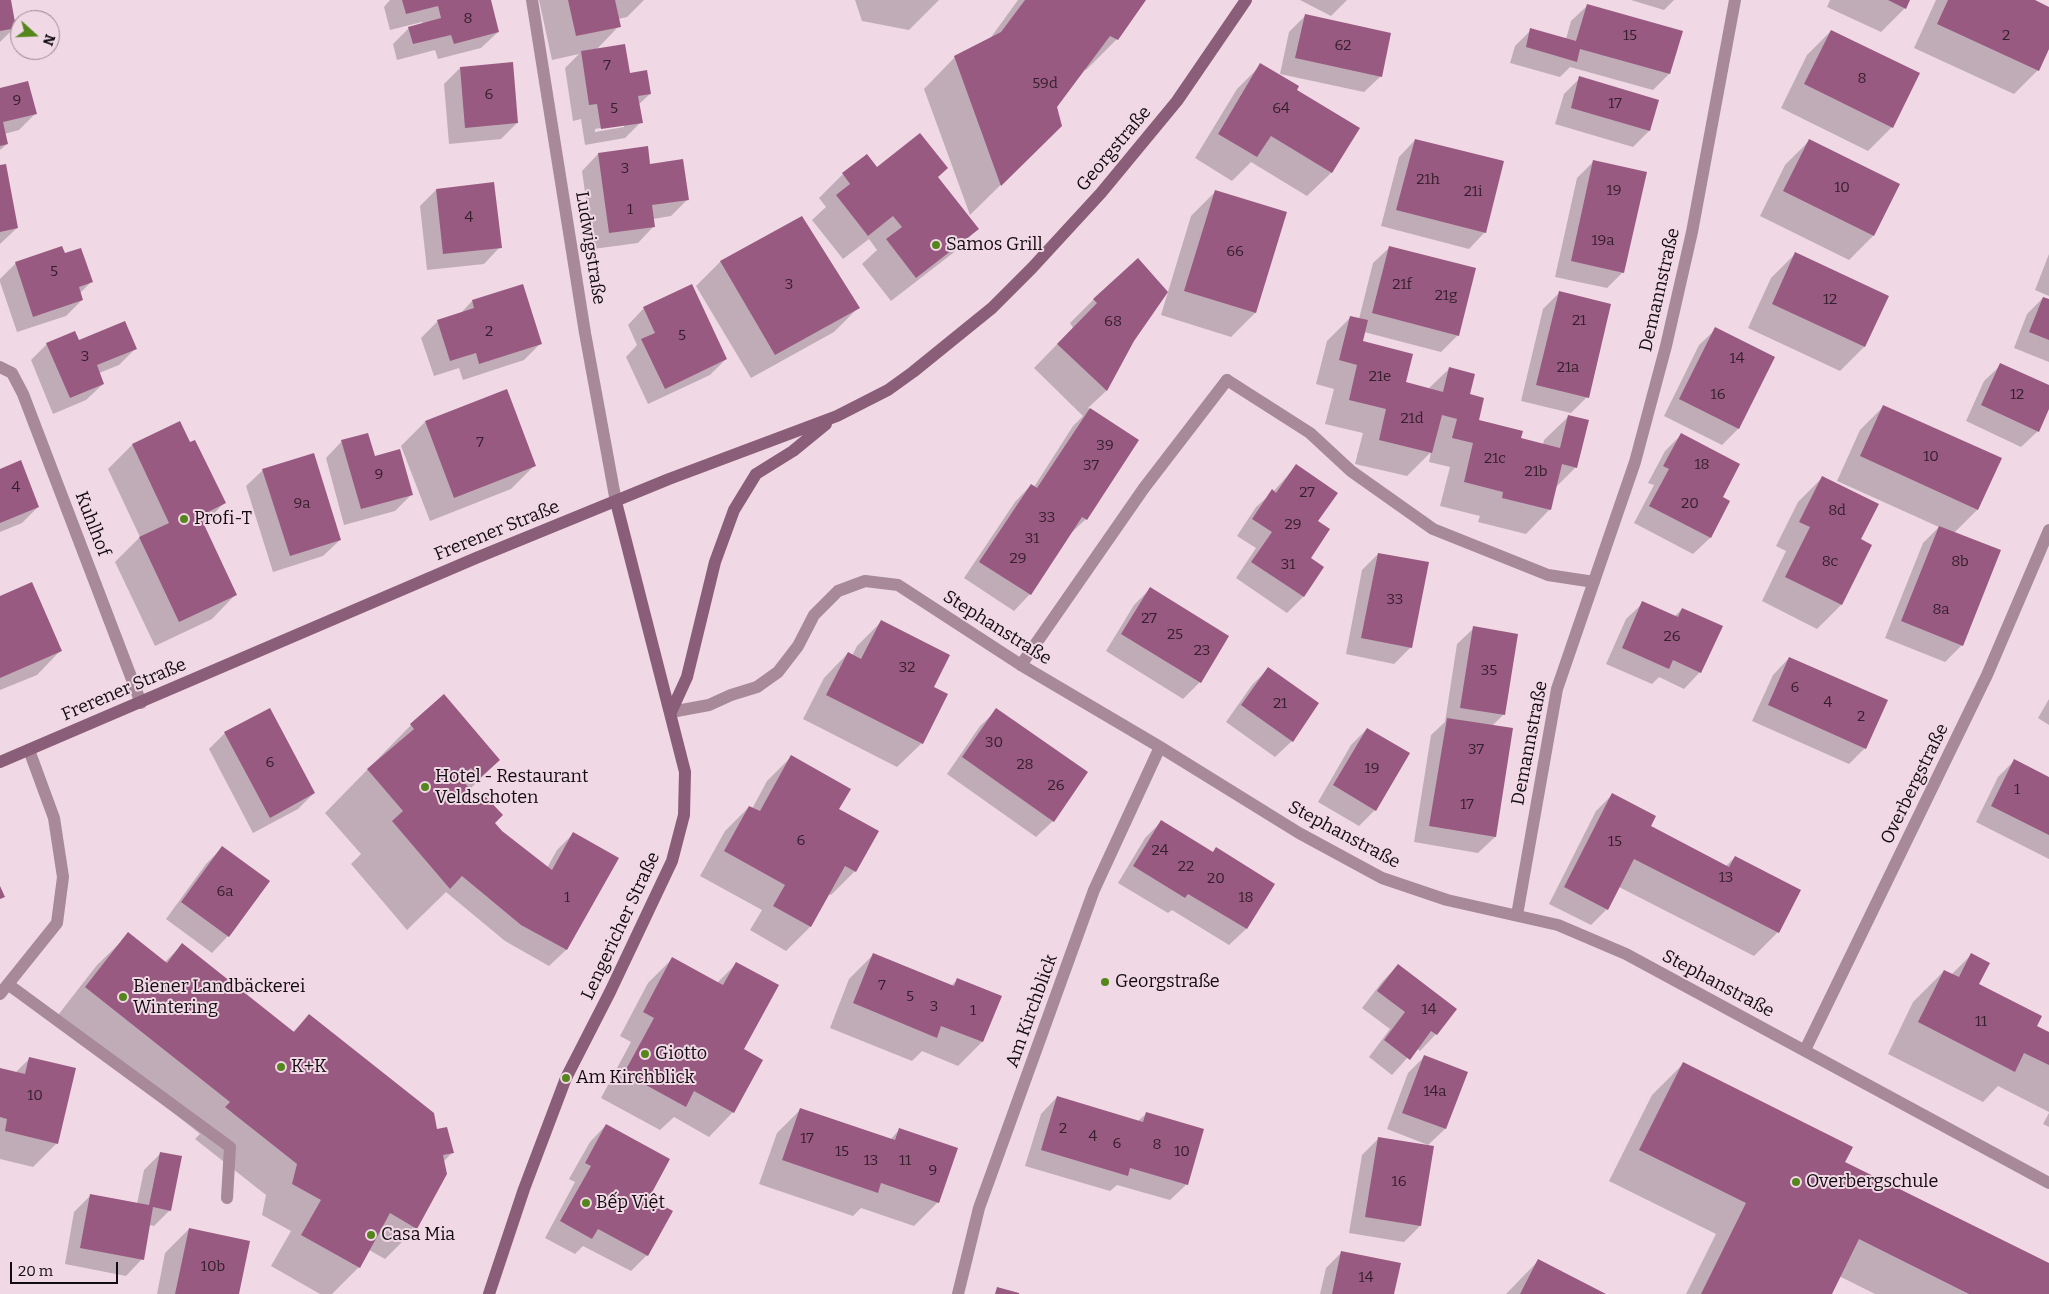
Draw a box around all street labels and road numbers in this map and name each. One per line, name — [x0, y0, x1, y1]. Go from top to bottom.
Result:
street label: Georgstraße — [1072, 102, 1156, 196]
street label: Ludwigstraße — [570, 190, 610, 306]
street label: Demannstraße — [1635, 226, 1685, 354]
street label: Kuhlhof — [70, 489, 114, 559]
street label: Frerener Straße — [431, 496, 563, 566]
street label: Stephanstraße — [939, 586, 1055, 670]
street label: Frerener Straße — [59, 654, 189, 726]
street label: Demannstraße — [1507, 679, 1553, 807]
street label: Overbergstraße — [1877, 720, 1953, 848]
street label: Stephanstraße — [1284, 796, 1404, 874]
street label: Lengericher Straße — [577, 849, 665, 1003]
street label: Stephanstraße — [1658, 945, 1778, 1023]
street label: Am Kirchblick — [1002, 952, 1062, 1070]

